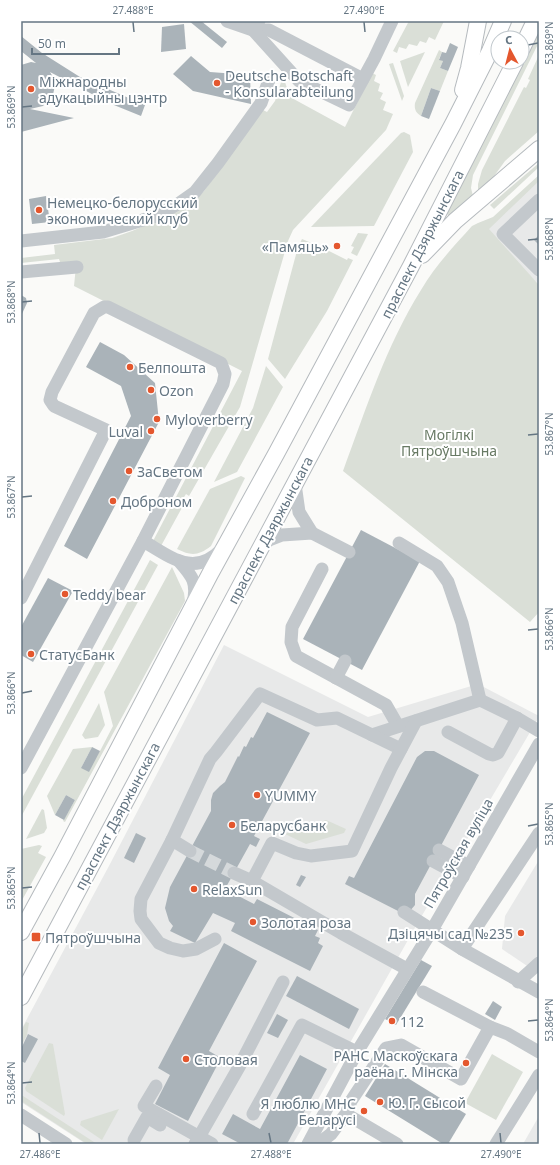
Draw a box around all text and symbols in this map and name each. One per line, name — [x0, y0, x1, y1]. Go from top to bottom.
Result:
text: 27.488°E — [112, 3, 154, 17]
text: 27.490°E — [343, 3, 385, 17]
text: 53.869°N — [542, 21, 556, 65]
scale bar — [32, 30, 119, 56]
north arrow — [490, 30, 530, 70]
text: С — [504, 32, 513, 47]
text: 50 m — [38, 35, 66, 52]
place label: Deutsche Botschaft - Konsularabteilung — [225, 66, 354, 101]
place label: Міжнародны адукацыйны цэнтр — [39, 72, 167, 107]
marker: Deutsche Botschaft - Konsularabteilung — [212, 78, 222, 88]
marker: Міжнародны адукацыйны цэнтр — [26, 84, 36, 94]
text: 53.869°N — [4, 85, 18, 129]
street label: праспект Дзяржынскага — [376, 166, 468, 322]
place label: Немецко-белорусский экономический клуб — [47, 193, 198, 228]
marker: Немецко-белорусский экономический клуб — [34, 205, 44, 215]
text: 53.868°N — [542, 217, 556, 261]
place label: «Памяць» — [262, 237, 329, 256]
marker: «Памяць» — [332, 241, 342, 251]
text: 53.868°N — [4, 280, 18, 324]
place label: Белпошта — [138, 358, 206, 377]
marker: Белпошта — [125, 362, 135, 372]
place label: Ozon — [159, 381, 194, 400]
marker: Ozon — [146, 385, 156, 395]
place label: Myloverberry — [165, 410, 253, 429]
text: 53.867°N — [542, 412, 556, 456]
marker: Myloverberry — [152, 414, 162, 424]
place label: Luval — [108, 422, 143, 441]
park label: Могілкі Пятроўшчына — [401, 425, 497, 460]
marker: Luval — [146, 426, 156, 436]
street label: праспект Дзяржынскага — [223, 453, 317, 607]
place label: ЗаСветом — [137, 462, 203, 481]
marker: ЗаСветом — [124, 466, 134, 476]
text: 53.867°N — [4, 475, 18, 519]
place label: Доброном — [121, 492, 192, 511]
marker: Доброном — [108, 496, 118, 506]
place label: Teddy bear — [73, 585, 146, 604]
marker: Teddy bear — [60, 589, 70, 599]
text: 53.866°N — [542, 607, 556, 651]
place label: СтатусБанк — [39, 645, 115, 664]
marker: СтатусБанк — [26, 649, 36, 659]
text: 53.866°N — [4, 671, 18, 715]
street label: праспект Дзяржынскага — [70, 739, 164, 893]
place label: YUMMY — [265, 786, 317, 805]
marker: YUMMY — [252, 790, 262, 800]
street label: Пятроўская вуліца — [419, 795, 497, 911]
text: 53.865°N — [542, 802, 556, 846]
place label: Беларусбанк — [240, 816, 327, 835]
marker: Беларусбанк — [227, 820, 237, 830]
text: 53.865°N — [4, 866, 18, 910]
place label: RelaxSun — [202, 880, 262, 899]
marker: RelaxSun — [189, 884, 199, 894]
place label: Золотая роза — [261, 913, 351, 932]
marker: Золотая роза — [248, 917, 258, 927]
place label: Дзіцячы сад №235 — [388, 924, 513, 943]
place label: Пятроўшчына — [45, 928, 141, 947]
marker: Дзіцячы сад №235 — [516, 928, 526, 938]
marker: Пятроўшчына — [30, 931, 42, 943]
text: 53.864°N — [542, 998, 556, 1042]
place label: 112 — [400, 1012, 424, 1031]
marker: 112 — [387, 1016, 397, 1026]
place label: РАНС Маскоўскага раёна г. Мінска — [333, 1046, 458, 1081]
place label: Столовая — [194, 1050, 258, 1069]
marker: Столовая — [181, 1054, 191, 1064]
marker: РАНС Маскоўскага раёна г. Мінска — [461, 1058, 471, 1068]
text: 53.864°N — [4, 1061, 18, 1105]
place label: Ю. Г. Сысой — [388, 1093, 466, 1112]
place label: Я люблю МНС Беларусі — [261, 1094, 356, 1129]
marker: Ю. Г. Сысой — [375, 1097, 385, 1107]
marker: Я люблю МНС Беларусі — [359, 1106, 369, 1116]
text: 27.486°E — [19, 1147, 61, 1161]
text: 27.488°E — [250, 1147, 292, 1161]
text: 27.490°E — [480, 1147, 522, 1161]

